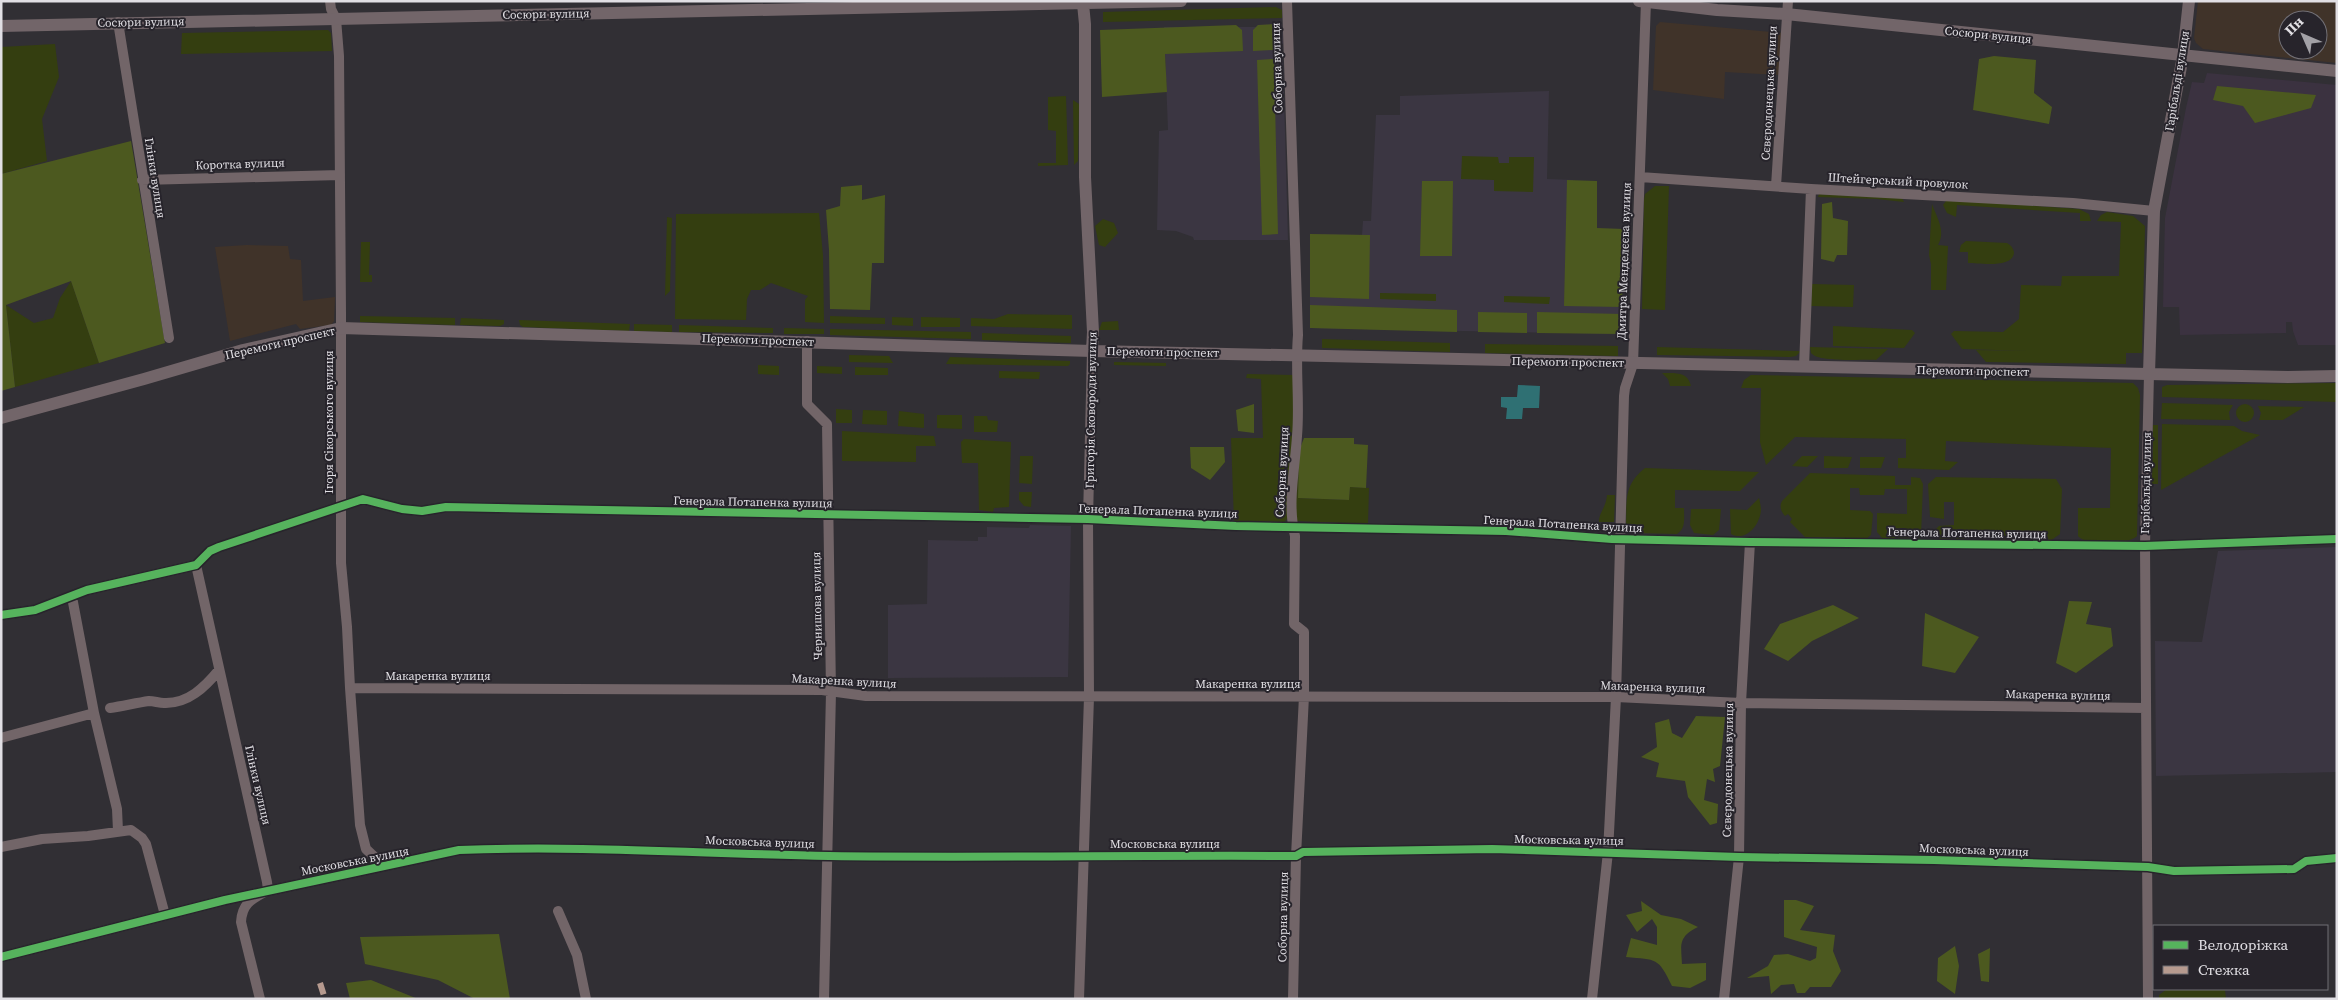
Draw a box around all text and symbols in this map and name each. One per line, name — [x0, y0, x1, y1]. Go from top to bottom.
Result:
street label: Сосюри вулиця — [502, 5, 590, 23]
north arrow — [2278, 10, 2328, 60]
text: Пн — [2280, 12, 2308, 40]
street label: Сосюри вулиця — [97, 13, 185, 31]
street label: Соборна вулиця — [1267, 22, 1287, 114]
street label: Сосюри вулиця — [1944, 22, 2032, 48]
street label: Сєвєродонецька вулиця — [1757, 25, 1781, 161]
street label: Гарібальді вулиця — [2161, 30, 2193, 132]
street label: Глінки вулиця — [141, 137, 169, 219]
street label: Коротка вулиця — [195, 154, 285, 174]
street label: Штейгерський провулок — [1828, 169, 1969, 193]
street label: Дмитра Менделєєва вулиця — [1613, 182, 1635, 340]
street label: Перемоги проспект — [223, 322, 337, 363]
street label: Перемоги проспект — [701, 330, 815, 350]
street label: Григорія Сковороди вулиця — [1082, 332, 1100, 488]
street label: Перемоги проспект — [1107, 343, 1220, 361]
street label: Ігоря Сікорського вулиця — [321, 350, 337, 494]
street label: Перемоги проспект — [1512, 353, 1625, 371]
street label: Перемоги проспект — [1917, 362, 2030, 380]
street label: Соборна вулиця — [1272, 426, 1292, 518]
street label: Гарібальді вулиця — [2137, 432, 2155, 534]
street label: Генерала Потапенка вулиця — [673, 493, 833, 511]
street label: Генерала Потапенка вулиця — [1078, 500, 1238, 522]
street label: Генерала Потапенка вулиця — [1483, 512, 1643, 536]
street label: Генерала Потапенка вулиця — [1887, 524, 2047, 542]
street label: Чернишова вулиця — [808, 552, 826, 660]
street label: Макаренка вулиця — [385, 668, 491, 684]
street label: Макаренка вулиця — [791, 670, 897, 692]
street label: Макаренка вулиця — [1195, 676, 1301, 692]
street label: Макаренка вулиця — [1600, 677, 1706, 697]
street label: Макаренка вулиця — [2005, 686, 2111, 704]
street label: Сєвєродонецька вулиця — [1719, 702, 1737, 838]
street label: Глінки вулиця — [241, 744, 275, 826]
street label: Московська вулиця — [1514, 831, 1624, 849]
street label: Московська вулиця — [705, 832, 815, 852]
street label: Московська вулиця — [1110, 836, 1220, 852]
street label: Московська вулиця — [1919, 840, 2029, 860]
street label: Московська вулиця — [300, 843, 410, 879]
street label: Соборна вулиця — [1274, 871, 1292, 963]
legend — [2153, 925, 2328, 990]
text: Велодоріжка — [2198, 934, 2288, 955]
text: Стежка — [2198, 959, 2250, 980]

